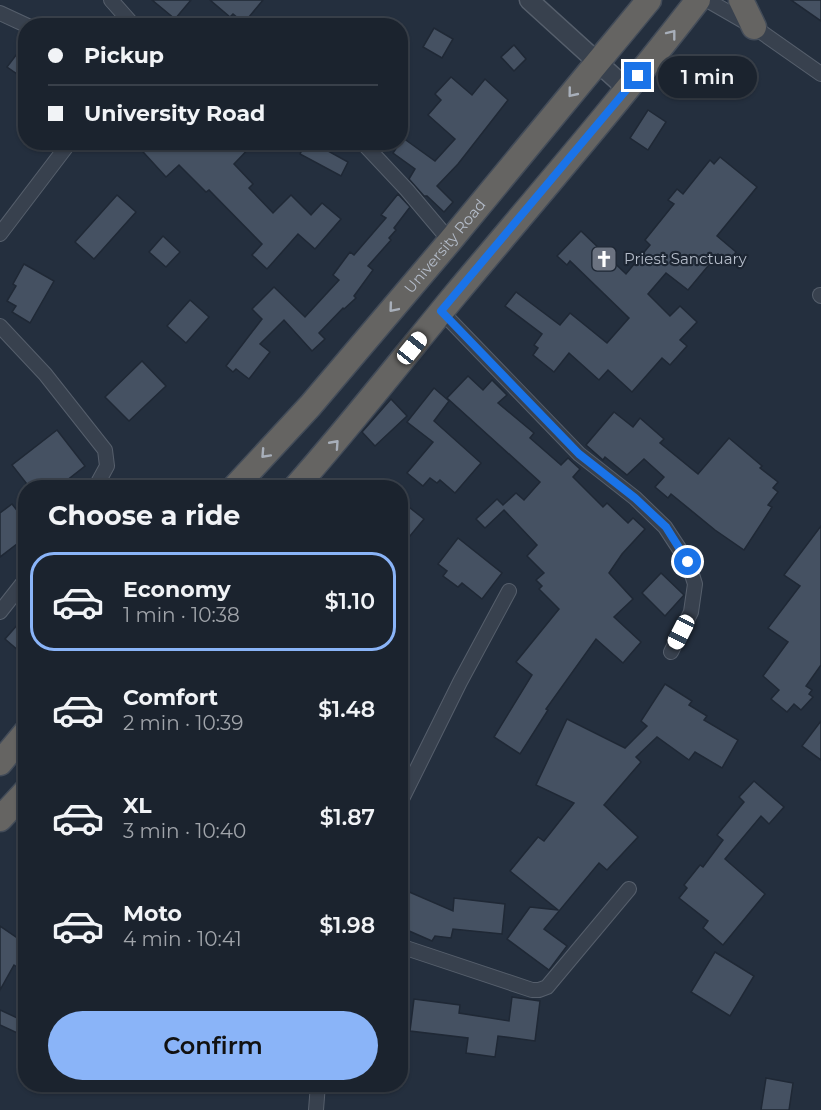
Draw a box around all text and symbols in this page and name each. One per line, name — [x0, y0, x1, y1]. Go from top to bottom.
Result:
one-way arrow — [664, 30, 675, 41]
text: Pickup — [84, 42, 164, 69]
callout: 1 min — [659, 55, 758, 97]
route end — [624, 62, 651, 89]
text: 1 min — [681, 65, 734, 89]
one-way arrow — [568, 86, 579, 97]
text: University Road — [84, 100, 265, 127]
street label: University Road — [400, 195, 490, 297]
church icon: Priest Sanctuary — [589, 244, 619, 274]
place label: Priest Sanctuary — [624, 249, 747, 268]
one-way arrow — [390, 301, 401, 312]
car — [394, 328, 430, 368]
one-way arrow — [328, 440, 339, 451]
one-way arrow — [261, 448, 272, 458]
text: Choose a ride — [48, 499, 240, 532]
route start — [674, 548, 701, 575]
icon: car — [51, 575, 105, 629]
text: Economy — [123, 576, 231, 603]
text: $1.10 — [325, 588, 375, 615]
text: 1 min · 10:38 — [123, 603, 240, 627]
car — [665, 612, 697, 652]
icon: car — [51, 683, 105, 737]
text: Comfort — [123, 684, 218, 711]
text: $1.48 — [318, 696, 375, 723]
text: 2 min · 10:39 — [123, 711, 243, 735]
icon: car — [51, 791, 105, 845]
text: XL — [123, 792, 152, 819]
text: $1.87 — [320, 804, 375, 831]
text: 3 min · 10:40 — [123, 819, 246, 843]
icon: car — [51, 899, 105, 953]
text: Moto — [123, 900, 182, 927]
text: $1.98 — [319, 912, 375, 939]
text: 4 min · 10:41 — [123, 927, 242, 951]
button: Confirm — [48, 1011, 378, 1080]

